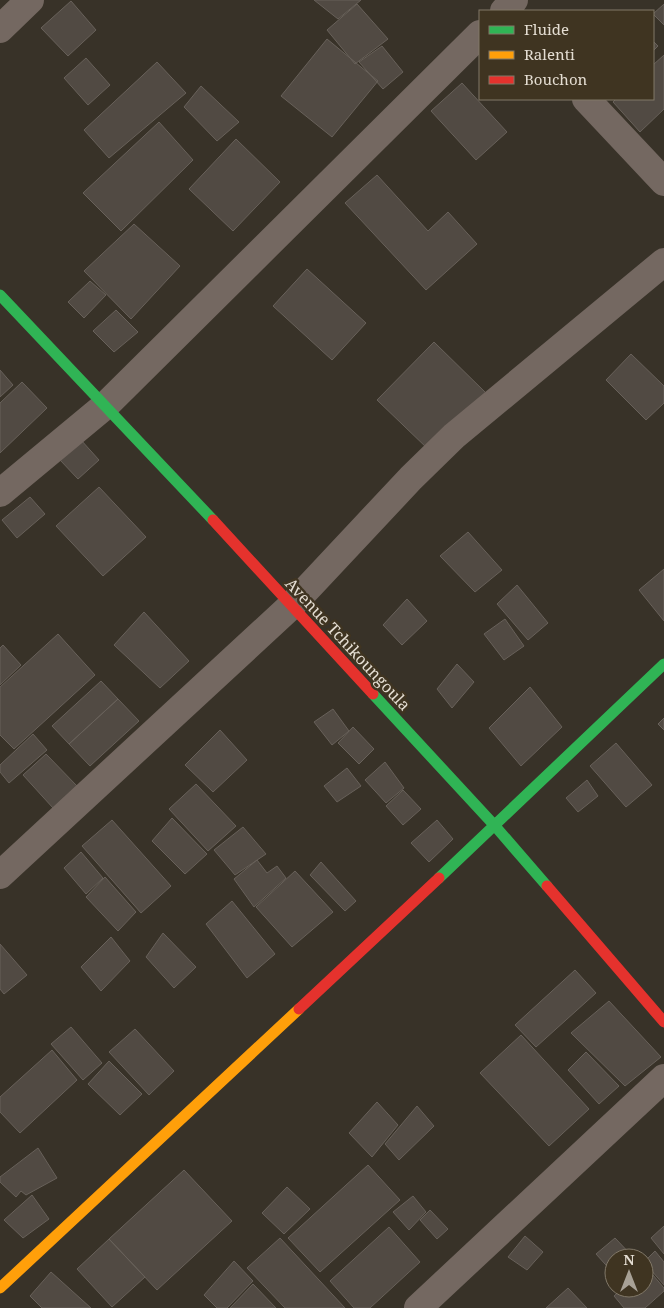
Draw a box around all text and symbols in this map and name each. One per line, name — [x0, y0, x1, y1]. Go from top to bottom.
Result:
legend — [479, 10, 654, 100]
text: Fluide — [524, 19, 569, 39]
text: Ralenti — [524, 44, 575, 64]
text: Bouchon — [524, 69, 588, 89]
street label: Avenue Tchikoungoula — [281, 573, 415, 715]
north arrow — [604, 1248, 654, 1298]
text: N — [623, 1250, 635, 1269]

